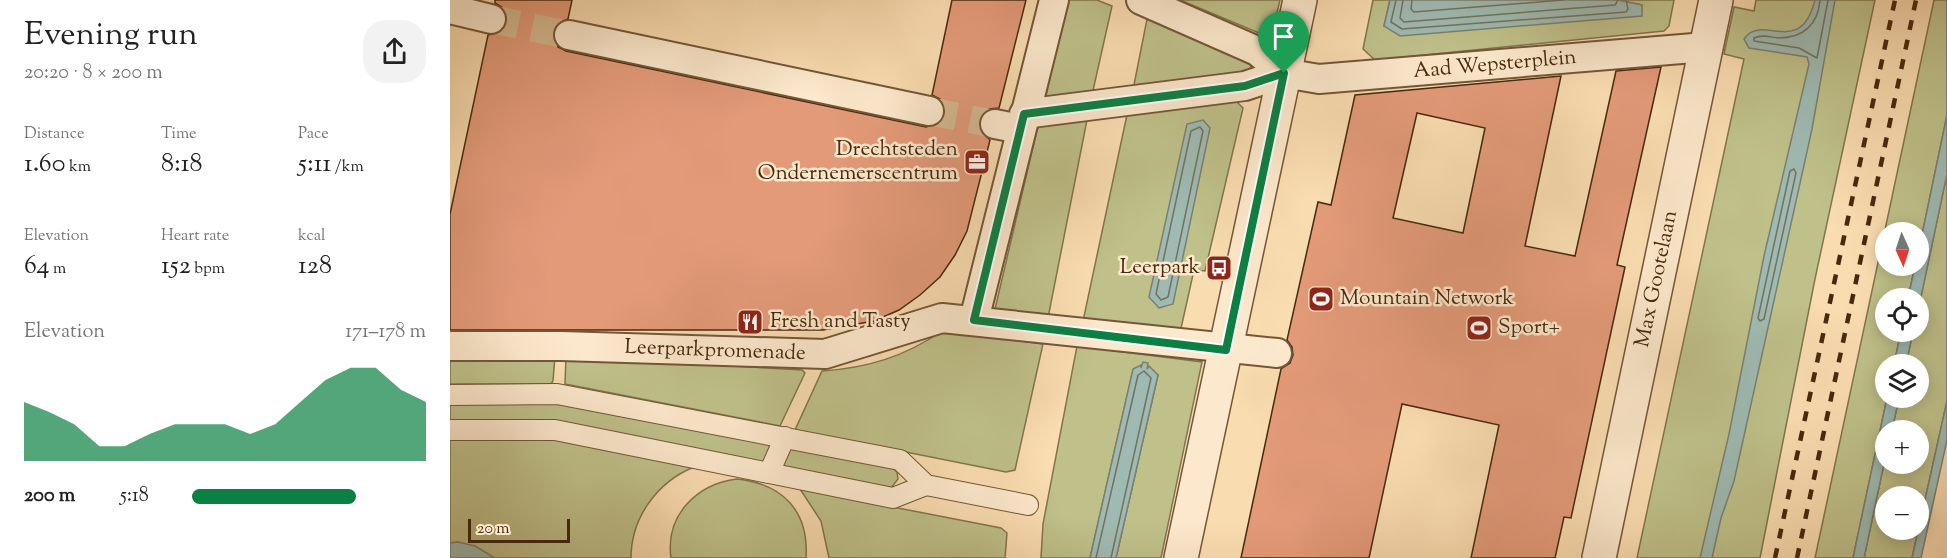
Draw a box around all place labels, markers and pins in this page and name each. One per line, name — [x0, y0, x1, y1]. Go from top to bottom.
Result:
pin — [1258, 11, 1309, 73]
place label: Drechtsteden Ondernemerscentrum — [758, 135, 958, 189]
office icon: Drechtsteden Ondernemerscentrum — [962, 147, 992, 177]
place label: Leerpark — [1120, 253, 1201, 283]
bus stop icon: Leerpark — [1204, 253, 1234, 283]
sports icon: Mountain Network — [1306, 284, 1336, 314]
place label: Mountain Network — [1340, 284, 1514, 314]
restaurant icon: Fresh and Tasty — [735, 307, 765, 337]
place label: Fresh and Tasty — [770, 307, 911, 337]
sports icon: Sport+ — [1464, 313, 1494, 343]
place label: Sport+ — [1498, 313, 1560, 343]

